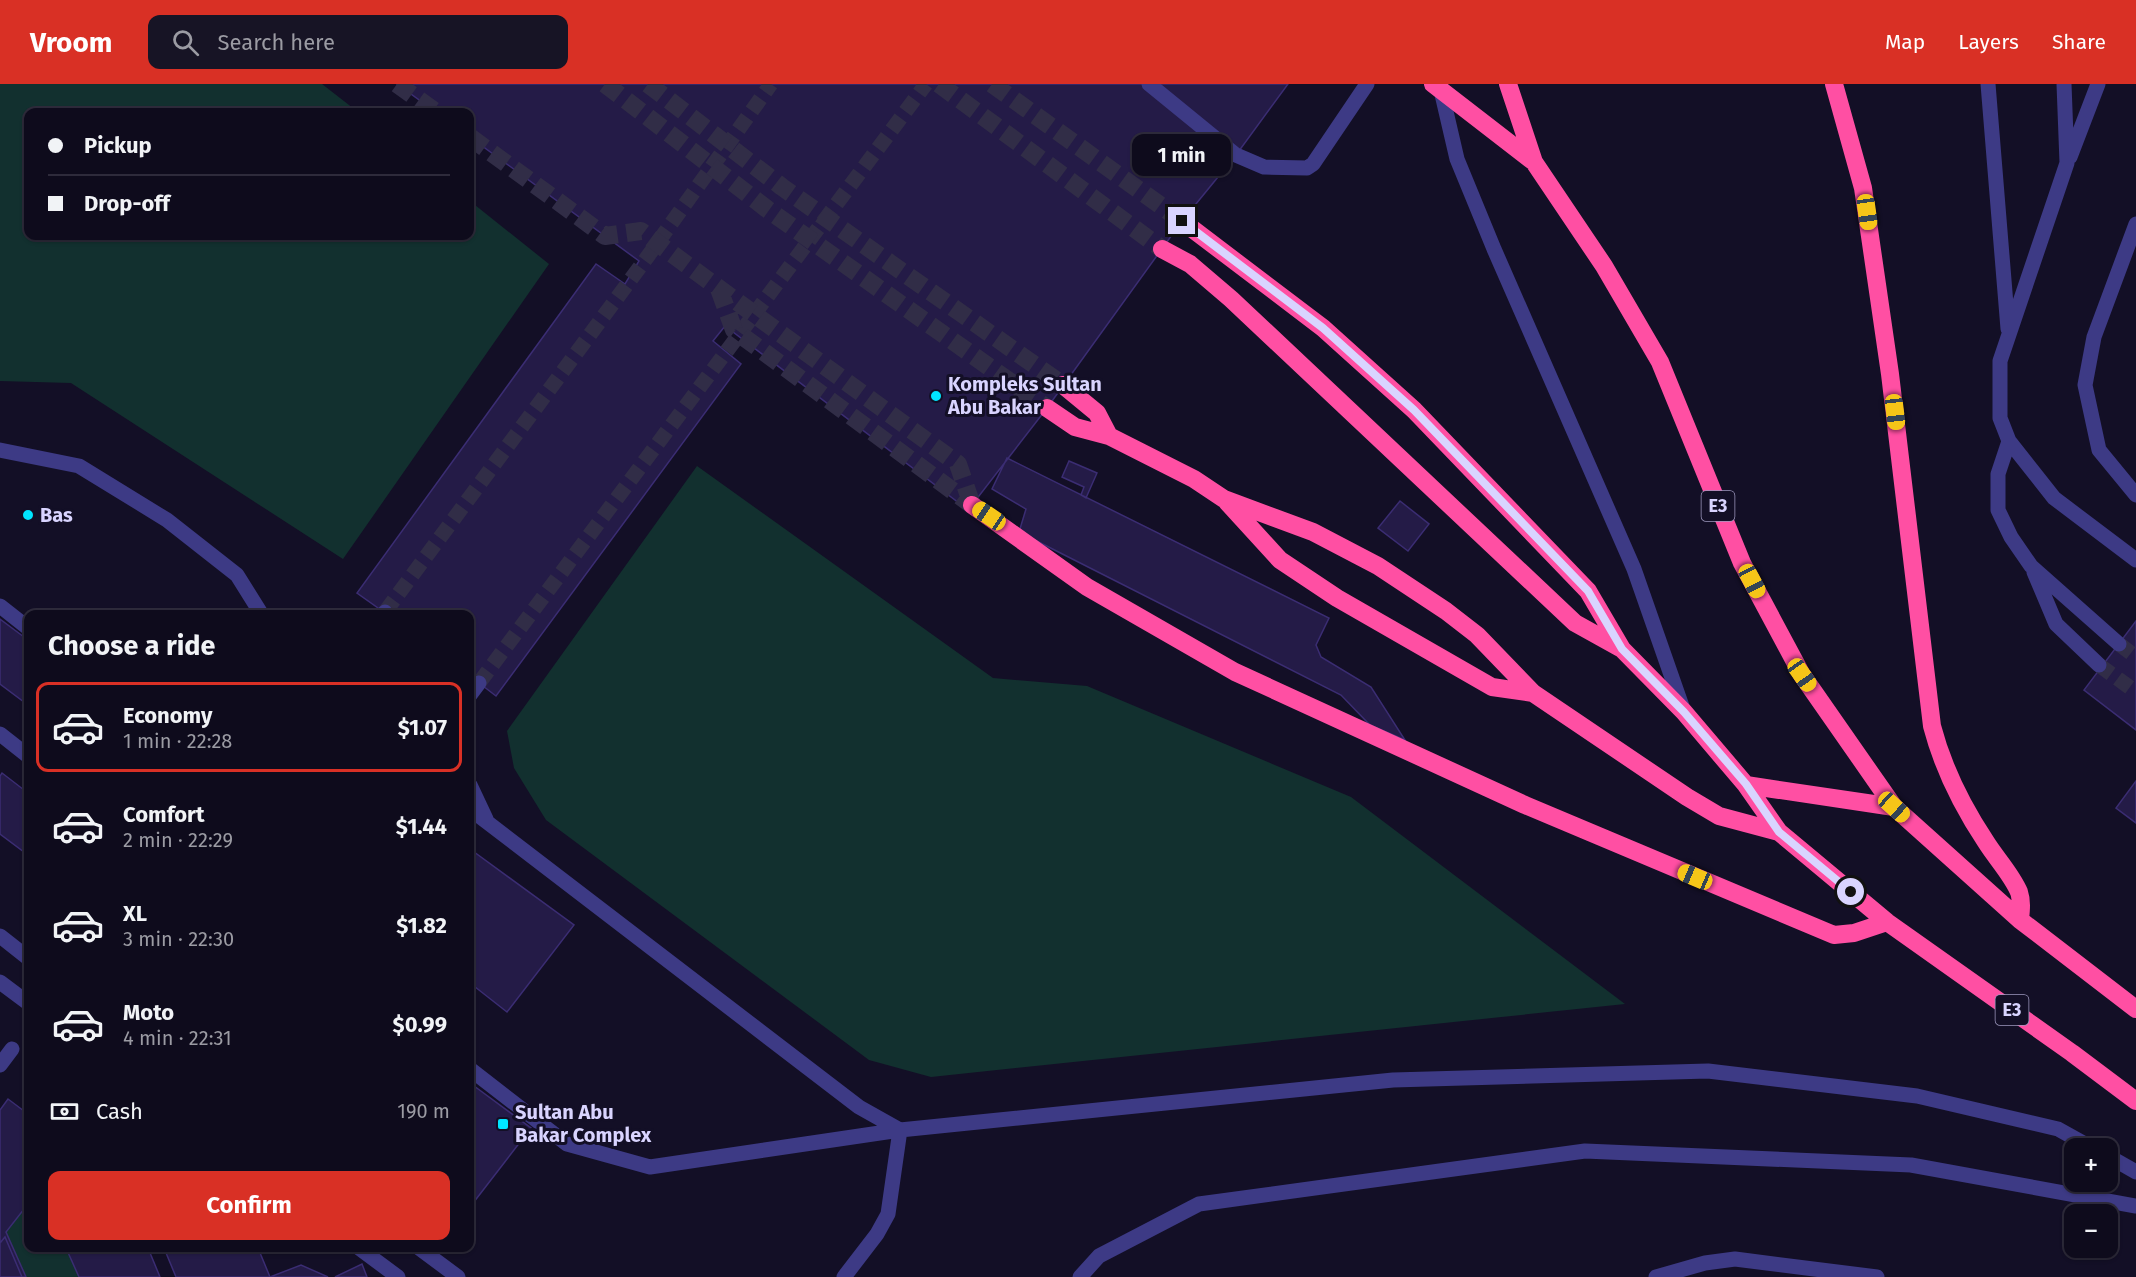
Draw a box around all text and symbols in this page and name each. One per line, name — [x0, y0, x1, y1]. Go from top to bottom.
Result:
search box — [148, 15, 568, 69]
text: Vroom — [30, 26, 112, 59]
icon: search — [169, 26, 202, 59]
text: Search here — [217, 29, 335, 56]
text: Map — [1885, 29, 1925, 55]
text: Layers — [1958, 29, 2019, 55]
text: Share — [2052, 29, 2106, 55]
text: Pickup — [84, 132, 152, 159]
callout: 1 min — [1132, 134, 1232, 176]
text: 1 min — [1157, 143, 1206, 167]
text: Drop-off — [84, 190, 170, 217]
car — [1856, 193, 1878, 231]
route end — [1168, 207, 1195, 234]
place label: Kompleks Sultan Abu Bakar — [947, 372, 1102, 419]
marker: Kompleks Sultan Abu Bakar — [929, 389, 943, 403]
car — [1884, 393, 1906, 431]
road number: E3 — [1702, 491, 1734, 521]
car — [969, 498, 1009, 534]
place label: Bas — [40, 503, 73, 527]
marker: Bas — [21, 508, 35, 522]
car — [1736, 561, 1768, 601]
text: Choose a ride — [48, 630, 215, 662]
car — [1784, 655, 1820, 695]
icon: car — [51, 700, 105, 754]
text: Economy — [123, 702, 212, 729]
text: $1.07 — [398, 714, 447, 741]
text: 1 min · 22:28 — [123, 729, 232, 753]
car — [1875, 788, 1913, 826]
icon: car — [51, 799, 105, 853]
text: Comfort — [123, 801, 204, 828]
text: $1.44 — [396, 813, 447, 840]
text: 2 min · 22:29 — [123, 828, 233, 852]
car — [1675, 862, 1715, 892]
route start — [1837, 878, 1864, 905]
icon: car — [51, 898, 105, 952]
text: XL — [123, 900, 147, 927]
text: $1.82 — [396, 912, 447, 939]
text: 3 min · 22:30 — [123, 927, 234, 951]
road number: E3 — [1996, 995, 2028, 1025]
icon: car — [51, 997, 105, 1051]
text: Moto — [123, 999, 174, 1026]
text: $0.99 — [393, 1011, 447, 1038]
text: 4 min · 22:31 — [123, 1026, 232, 1050]
icon: cash — [48, 1095, 81, 1128]
text: Cash — [96, 1098, 143, 1125]
text: 190 m — [397, 1099, 450, 1123]
place label: Sultan Abu Bakar Complex — [515, 1100, 652, 1147]
marker: Sultan Abu Bakar Complex — [496, 1117, 510, 1131]
map controls — [2064, 1138, 2118, 1258]
button: + — [2064, 1138, 2118, 1192]
button: Confirm — [48, 1171, 450, 1240]
button: − — [2064, 1204, 2118, 1258]

